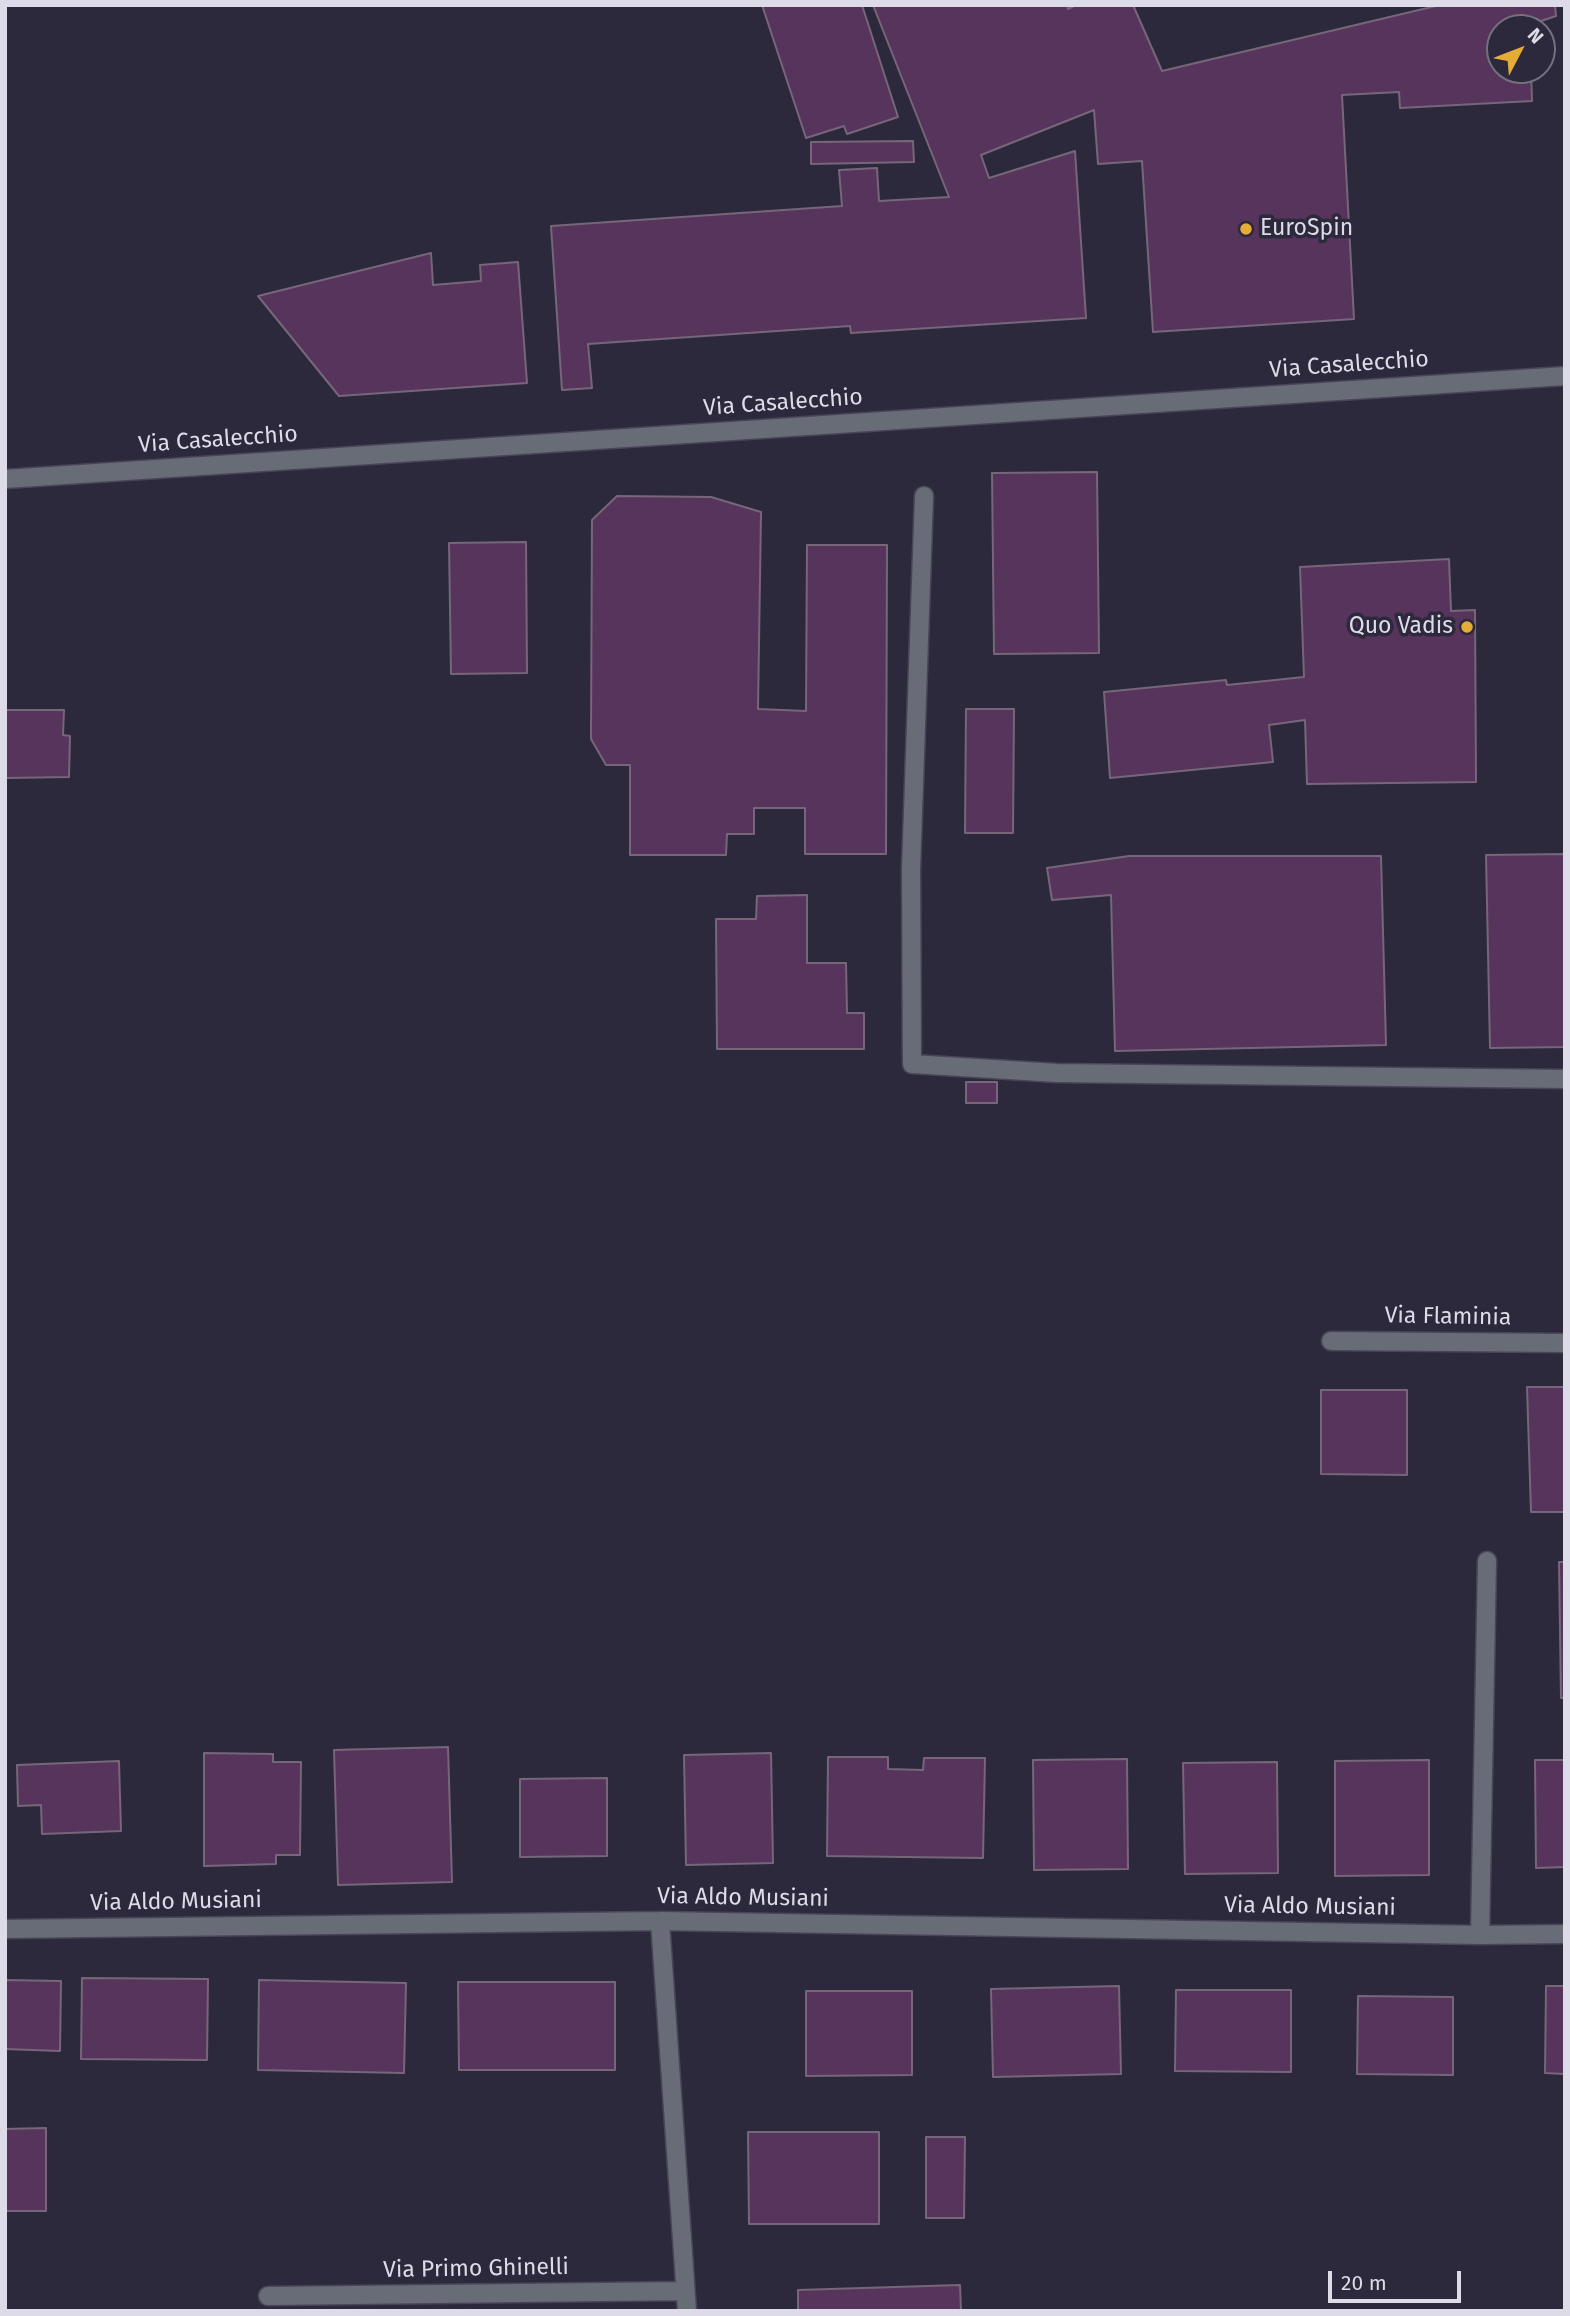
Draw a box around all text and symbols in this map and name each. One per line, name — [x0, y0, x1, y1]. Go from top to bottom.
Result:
north arrow — [1486, 14, 1556, 84]
text: N — [1523, 24, 1548, 48]
place label: EuroSpin — [1260, 215, 1353, 243]
marker: EuroSpin — [1238, 221, 1254, 237]
street label: Via Casalecchio — [1268, 346, 1430, 384]
street label: Via Casalecchio — [702, 384, 864, 422]
street label: Via Casalecchio — [137, 421, 299, 459]
place label: Quo Vadis — [1349, 613, 1453, 641]
marker: Quo Vadis — [1459, 619, 1475, 635]
street label: Via Flaminia — [1384, 1302, 1512, 1332]
street label: Via Aldo Musiani — [657, 1883, 829, 1913]
street label: Via Aldo Musiani — [90, 1887, 262, 1917]
street label: Via Aldo Musiani — [1224, 1892, 1396, 1922]
street label: Via Primo Ghinelli — [383, 2254, 569, 2284]
scale bar — [1332, 2256, 1465, 2300]
text: 20 m — [1341, 2270, 1387, 2296]

